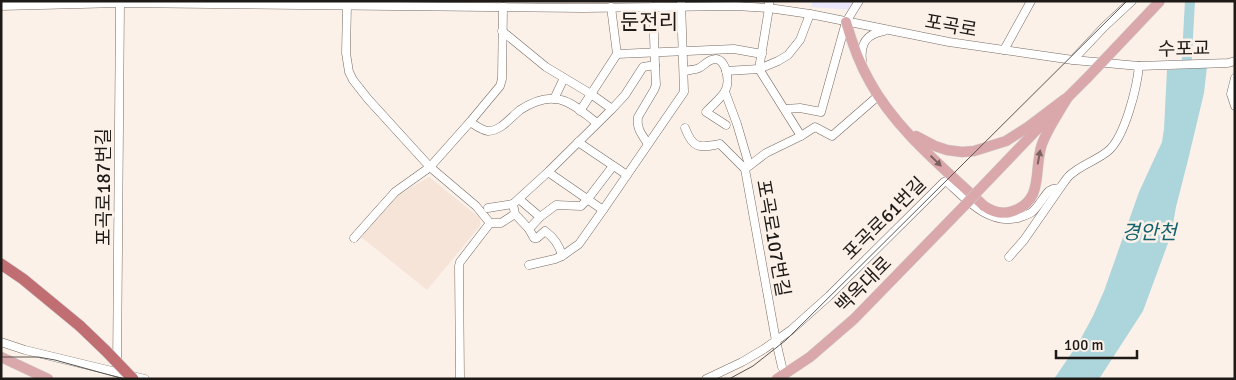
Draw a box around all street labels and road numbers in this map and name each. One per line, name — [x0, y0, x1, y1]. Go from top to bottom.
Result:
street label: 포곡로 — [923, 10, 979, 42]
street label: 수포교 — [1158, 37, 1210, 61]
street label: 포곡로187번길 — [92, 128, 116, 246]
street label: 포곡로61번길 — [838, 172, 931, 265]
street label: 포곡로107번길 — [751, 178, 795, 298]
street label: 백옥대로 — [831, 252, 897, 318]

